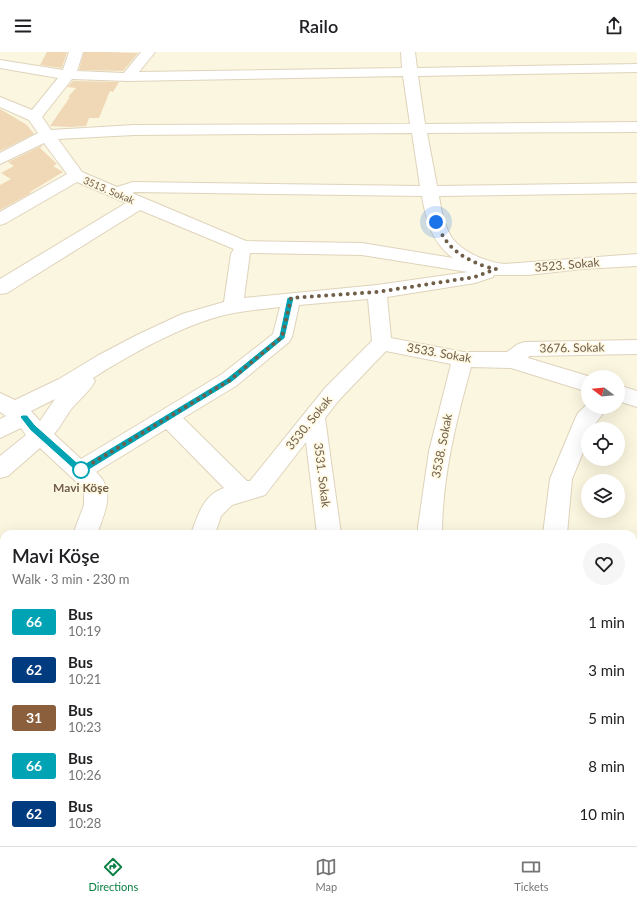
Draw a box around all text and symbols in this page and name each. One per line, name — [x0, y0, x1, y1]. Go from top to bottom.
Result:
icon: menu — [12, 15, 34, 37]
text: Railo — [299, 15, 338, 37]
icon: share — [603, 15, 625, 37]
street label: 3513. Sokak — [82, 174, 137, 206]
your location — [426, 212, 446, 232]
street label: 3523. Sokak — [534, 254, 601, 275]
street label: 3533. Sokak — [406, 339, 473, 366]
street label: 3676. Sokak — [539, 339, 606, 356]
north arrow — [581, 370, 625, 414]
map controls — [581, 370, 625, 518]
street label: 3530. Sokak — [282, 392, 336, 453]
street label: 3538. Sokak — [428, 412, 455, 479]
button: locate — [581, 422, 625, 466]
street label: 3531. Sokak — [311, 442, 334, 509]
marker: Mavi Köşe — [72, 461, 90, 479]
button: layers — [581, 474, 625, 518]
place label: Mavi Köşe — [53, 480, 109, 495]
button: heart — [583, 543, 625, 585]
text: Mavi Köşe — [12, 544, 100, 567]
text: Walk · 3 min · 230 m — [12, 571, 130, 587]
text: Bus — [68, 605, 93, 623]
text: 66 — [26, 613, 42, 630]
text: 1 min — [588, 613, 625, 631]
text: 10:19 — [68, 623, 101, 639]
text: Bus — [68, 653, 93, 671]
text: 62 — [26, 661, 42, 678]
text: 3 min — [588, 661, 625, 679]
text: 10:21 — [68, 671, 101, 687]
text: Bus — [68, 701, 93, 719]
text: 31 — [26, 709, 42, 726]
text: 5 min — [588, 709, 625, 727]
text: 10:23 — [68, 719, 101, 735]
text: Bus — [68, 749, 93, 767]
text: 66 — [26, 757, 42, 774]
text: 8 min — [588, 757, 625, 775]
text: 10:26 — [68, 767, 101, 783]
text: Bus — [68, 797, 93, 815]
text: 62 — [26, 805, 42, 822]
text: 10 min — [579, 805, 625, 823]
text: 10:28 — [68, 815, 101, 831]
tab: Directions — [89, 856, 138, 893]
tab: Map — [315, 856, 337, 893]
tab: Tickets — [514, 856, 548, 893]

